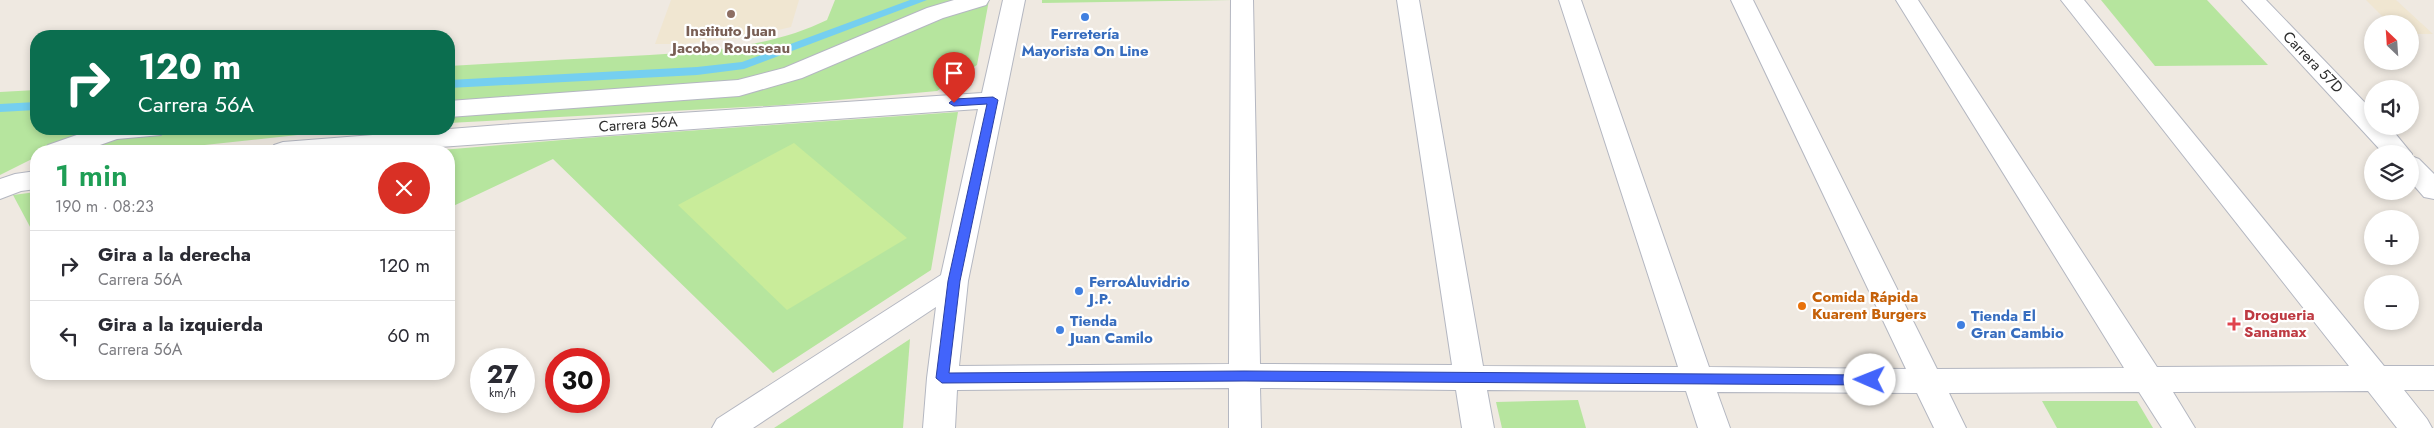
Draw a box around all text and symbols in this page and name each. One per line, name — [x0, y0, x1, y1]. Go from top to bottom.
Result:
marker: Instituto Juan Jacobo Rousseau — [725, 8, 737, 20]
marker: Ferretería Mayorista On Line — [1079, 11, 1091, 23]
north arrow — [2364, 15, 2419, 70]
map controls — [2364, 15, 2419, 330]
place label: Instituto Juan Jacobo Rousseau — [669, 20, 790, 59]
place label: Ferretería Mayorista On Line — [1021, 23, 1149, 62]
street label: Carrera 57D — [2278, 26, 2348, 98]
text: 120 m — [138, 42, 241, 92]
icon: right — [55, 50, 120, 115]
pin — [933, 52, 975, 103]
icon: arrive — [940, 59, 968, 87]
button: sound — [2364, 80, 2419, 135]
text: Carrera 56A — [138, 88, 254, 120]
street label: Carrera 56A — [598, 110, 678, 138]
button: layers — [2364, 145, 2419, 200]
text: 1 min — [55, 154, 128, 197]
button: close — [378, 162, 430, 214]
text: 190 m · 08:23 — [55, 195, 154, 218]
button: + — [2364, 210, 2419, 265]
text: Gira a la derecha — [98, 241, 251, 268]
icon: right — [55, 252, 83, 280]
text: 120 m — [379, 252, 430, 279]
text: Carrera 56A — [98, 268, 182, 291]
place label: FerroAluvidrio J.P. — [1086, 271, 1190, 310]
button: − — [2364, 275, 2419, 330]
marker: FerroAluvidrio J.P. — [1073, 285, 1085, 297]
place label: Comida Rápida Kuarent Burgers — [1812, 286, 1927, 325]
marker: Comida Rápida Kuarent Burgers — [1796, 300, 1808, 312]
place label: Drogueria Sanamax — [2244, 304, 2315, 343]
place label: Tienda El Gran Cambio — [1971, 305, 2064, 344]
place label: Tienda Juan Camilo — [1067, 310, 1153, 349]
text: Gira a la izquierda — [98, 311, 263, 338]
marker: Drogueria Sanamax — [2228, 318, 2240, 330]
marker: Tienda El Gran Cambio — [1955, 319, 1967, 331]
icon: left — [55, 322, 83, 350]
text: 60 m — [387, 322, 430, 349]
marker: Tienda Juan Camilo — [1054, 324, 1066, 336]
text: Carrera 56A — [98, 338, 182, 361]
speed limit sign: 30 — [545, 348, 610, 413]
position arrow — [1843, 353, 1895, 405]
text: 27 — [487, 356, 518, 392]
text: km/h — [489, 384, 516, 402]

